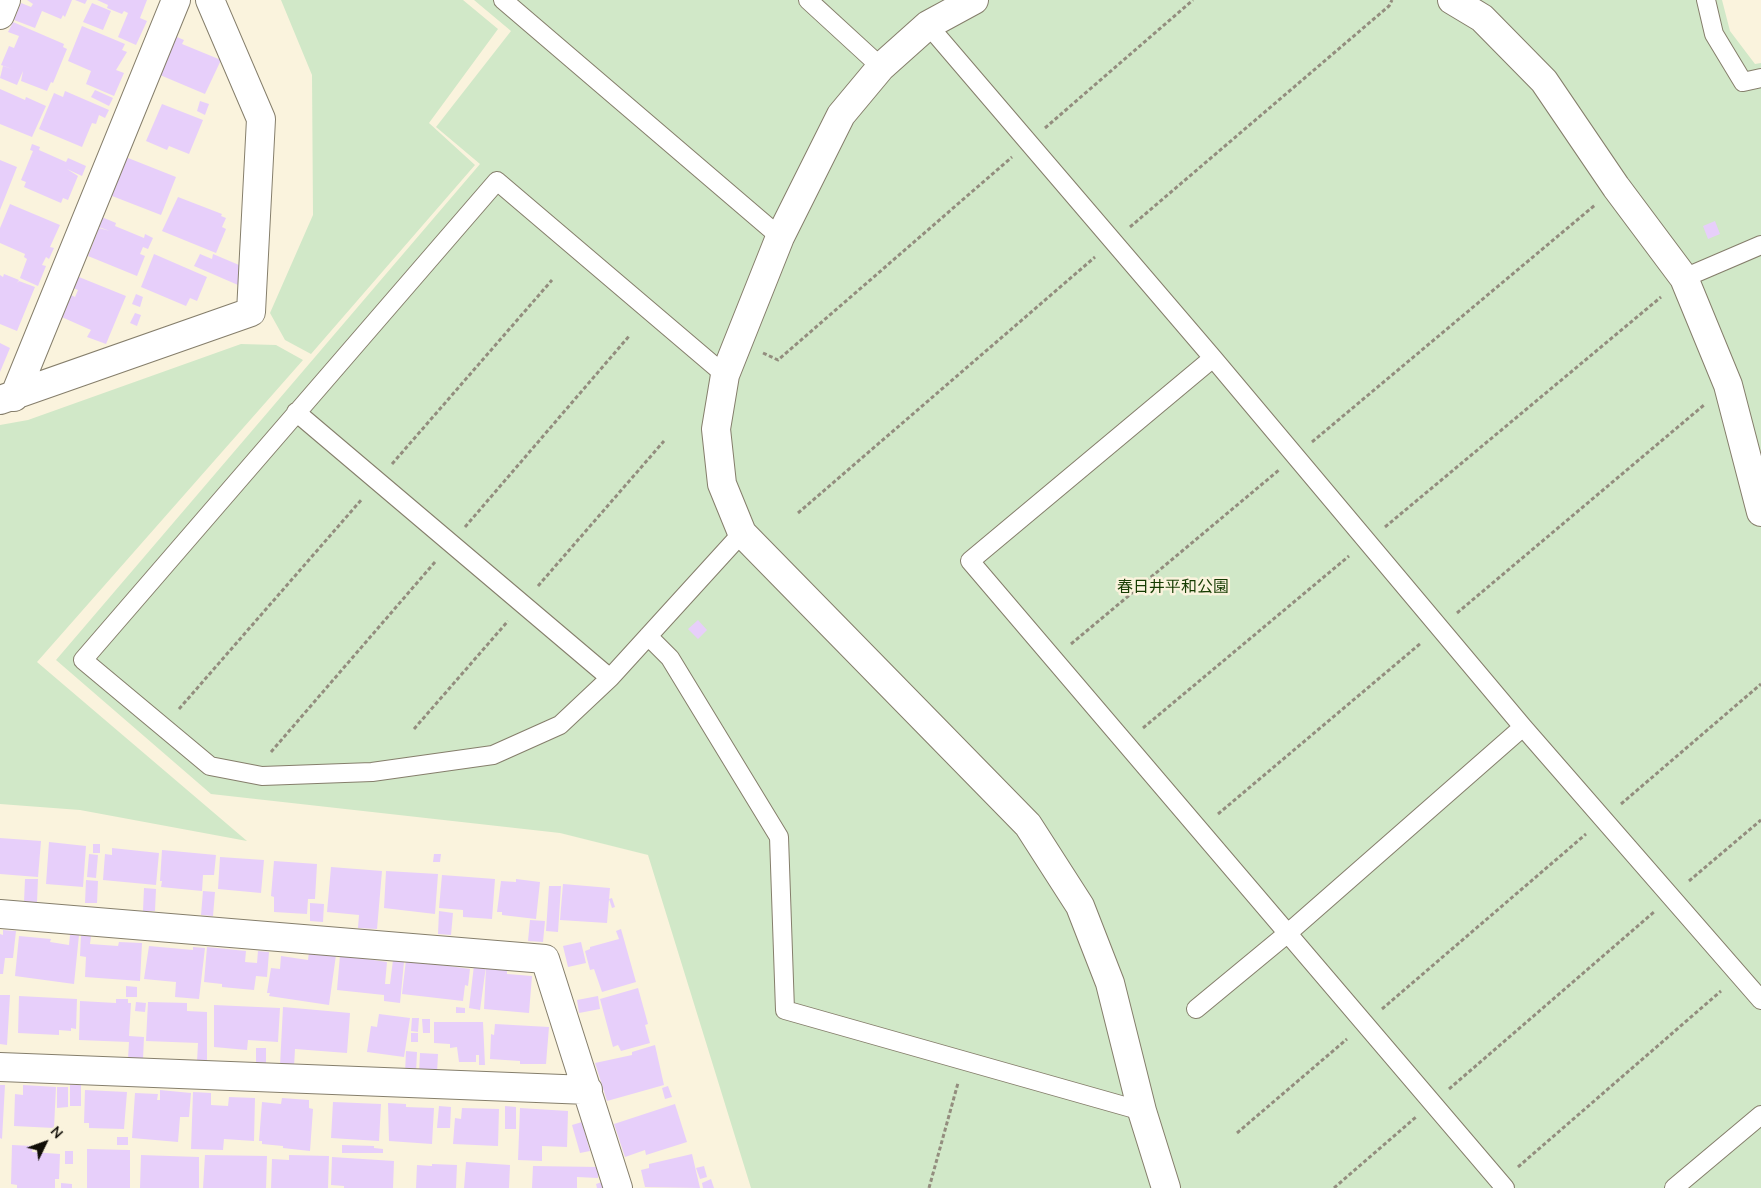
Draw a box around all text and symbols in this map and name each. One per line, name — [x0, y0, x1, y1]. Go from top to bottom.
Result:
park label: 春日井平和公園 — [1117, 578, 1229, 598]
north arrow — [20, 1118, 70, 1168]
text: N — [46, 1122, 67, 1143]

